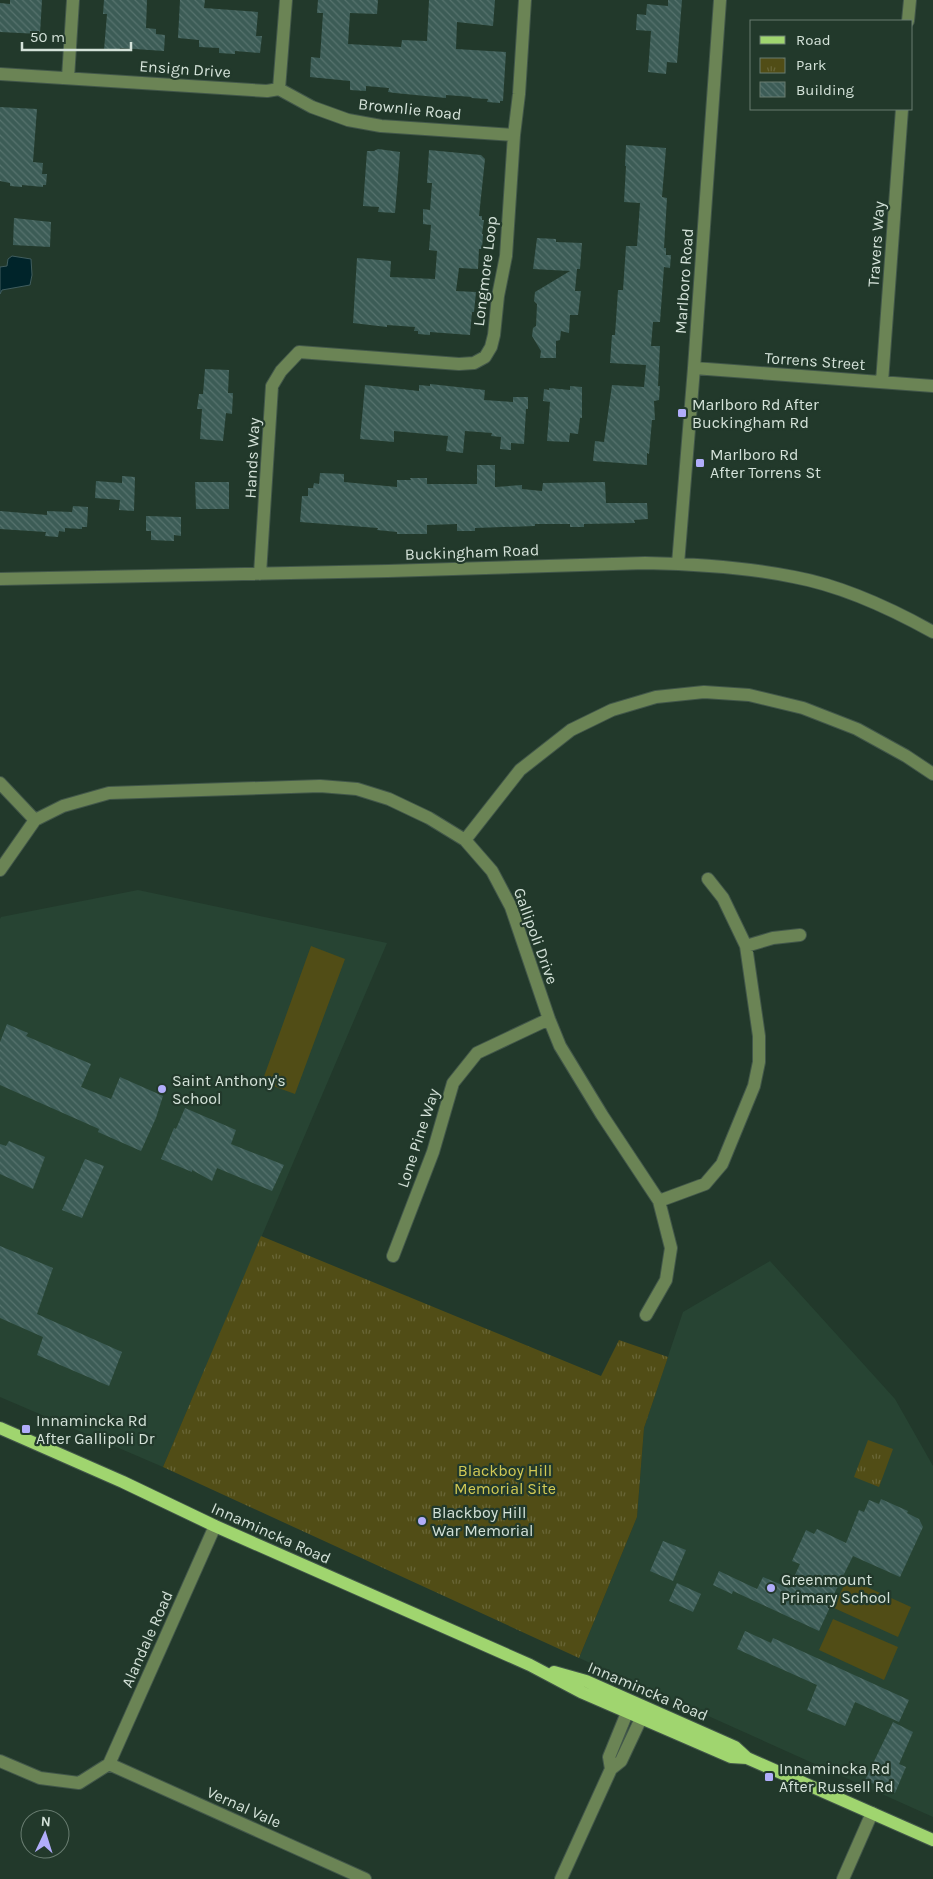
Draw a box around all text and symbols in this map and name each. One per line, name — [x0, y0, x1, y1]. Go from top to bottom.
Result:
scale bar — [22, 20, 131, 52]
legend — [750, 20, 913, 110]
text: 50 m — [30, 28, 65, 46]
text: Road — [796, 31, 831, 49]
street label: Ensign Drive — [139, 56, 231, 82]
text: Park — [796, 56, 826, 74]
text: Building — [796, 81, 854, 99]
street label: Brownlie Road — [357, 94, 463, 124]
street label: Travers Way — [864, 200, 889, 287]
street label: Longmore Loop — [469, 215, 501, 327]
street label: Marlboro Road — [671, 227, 697, 335]
street label: Torrens Street — [764, 348, 866, 374]
place label: Marlboro Rd After Buckingham Rd — [692, 395, 819, 432]
marker: Marlboro Rd After Buckingham Rd — [676, 407, 688, 419]
street label: Hands Way — [240, 417, 264, 499]
place label: Marlboro Rd After Torrens St — [710, 445, 821, 482]
marker: Marlboro Rd After Torrens St — [694, 457, 706, 469]
street label: Buckingham Road — [404, 540, 540, 564]
street label: Gallipoli Drive — [510, 885, 562, 987]
place label: Saint Anthony's School — [172, 1071, 286, 1108]
marker: Saint Anthony's School — [156, 1083, 168, 1095]
street label: Lone Pine Way — [393, 1085, 443, 1190]
place label: Innamincka Rd After Gallipoli Dr — [36, 1411, 155, 1448]
marker: Innamincka Rd After Gallipoli Dr — [20, 1423, 32, 1435]
park label: Blackboy Hill Memorial Site — [454, 1461, 556, 1498]
street label: Innamincka Road — [208, 1498, 334, 1568]
place label: Blackboy Hill War Memorial — [432, 1503, 534, 1540]
marker: Blackboy Hill War Memorial — [416, 1515, 428, 1527]
place label: Greenmount Primary School — [781, 1570, 891, 1607]
marker: Greenmount Primary School — [765, 1582, 777, 1594]
street label: Alandale Road — [117, 1588, 177, 1690]
street label: Innamincka Road — [585, 1657, 711, 1725]
place label: Innamincka Rd After Russell Rd — [779, 1759, 894, 1796]
marker: Innamincka Rd After Russell Rd — [763, 1771, 775, 1783]
street label: Vernal Vale — [204, 1782, 284, 1832]
north arrow — [20, 1809, 70, 1859]
text: N — [40, 1813, 51, 1830]

